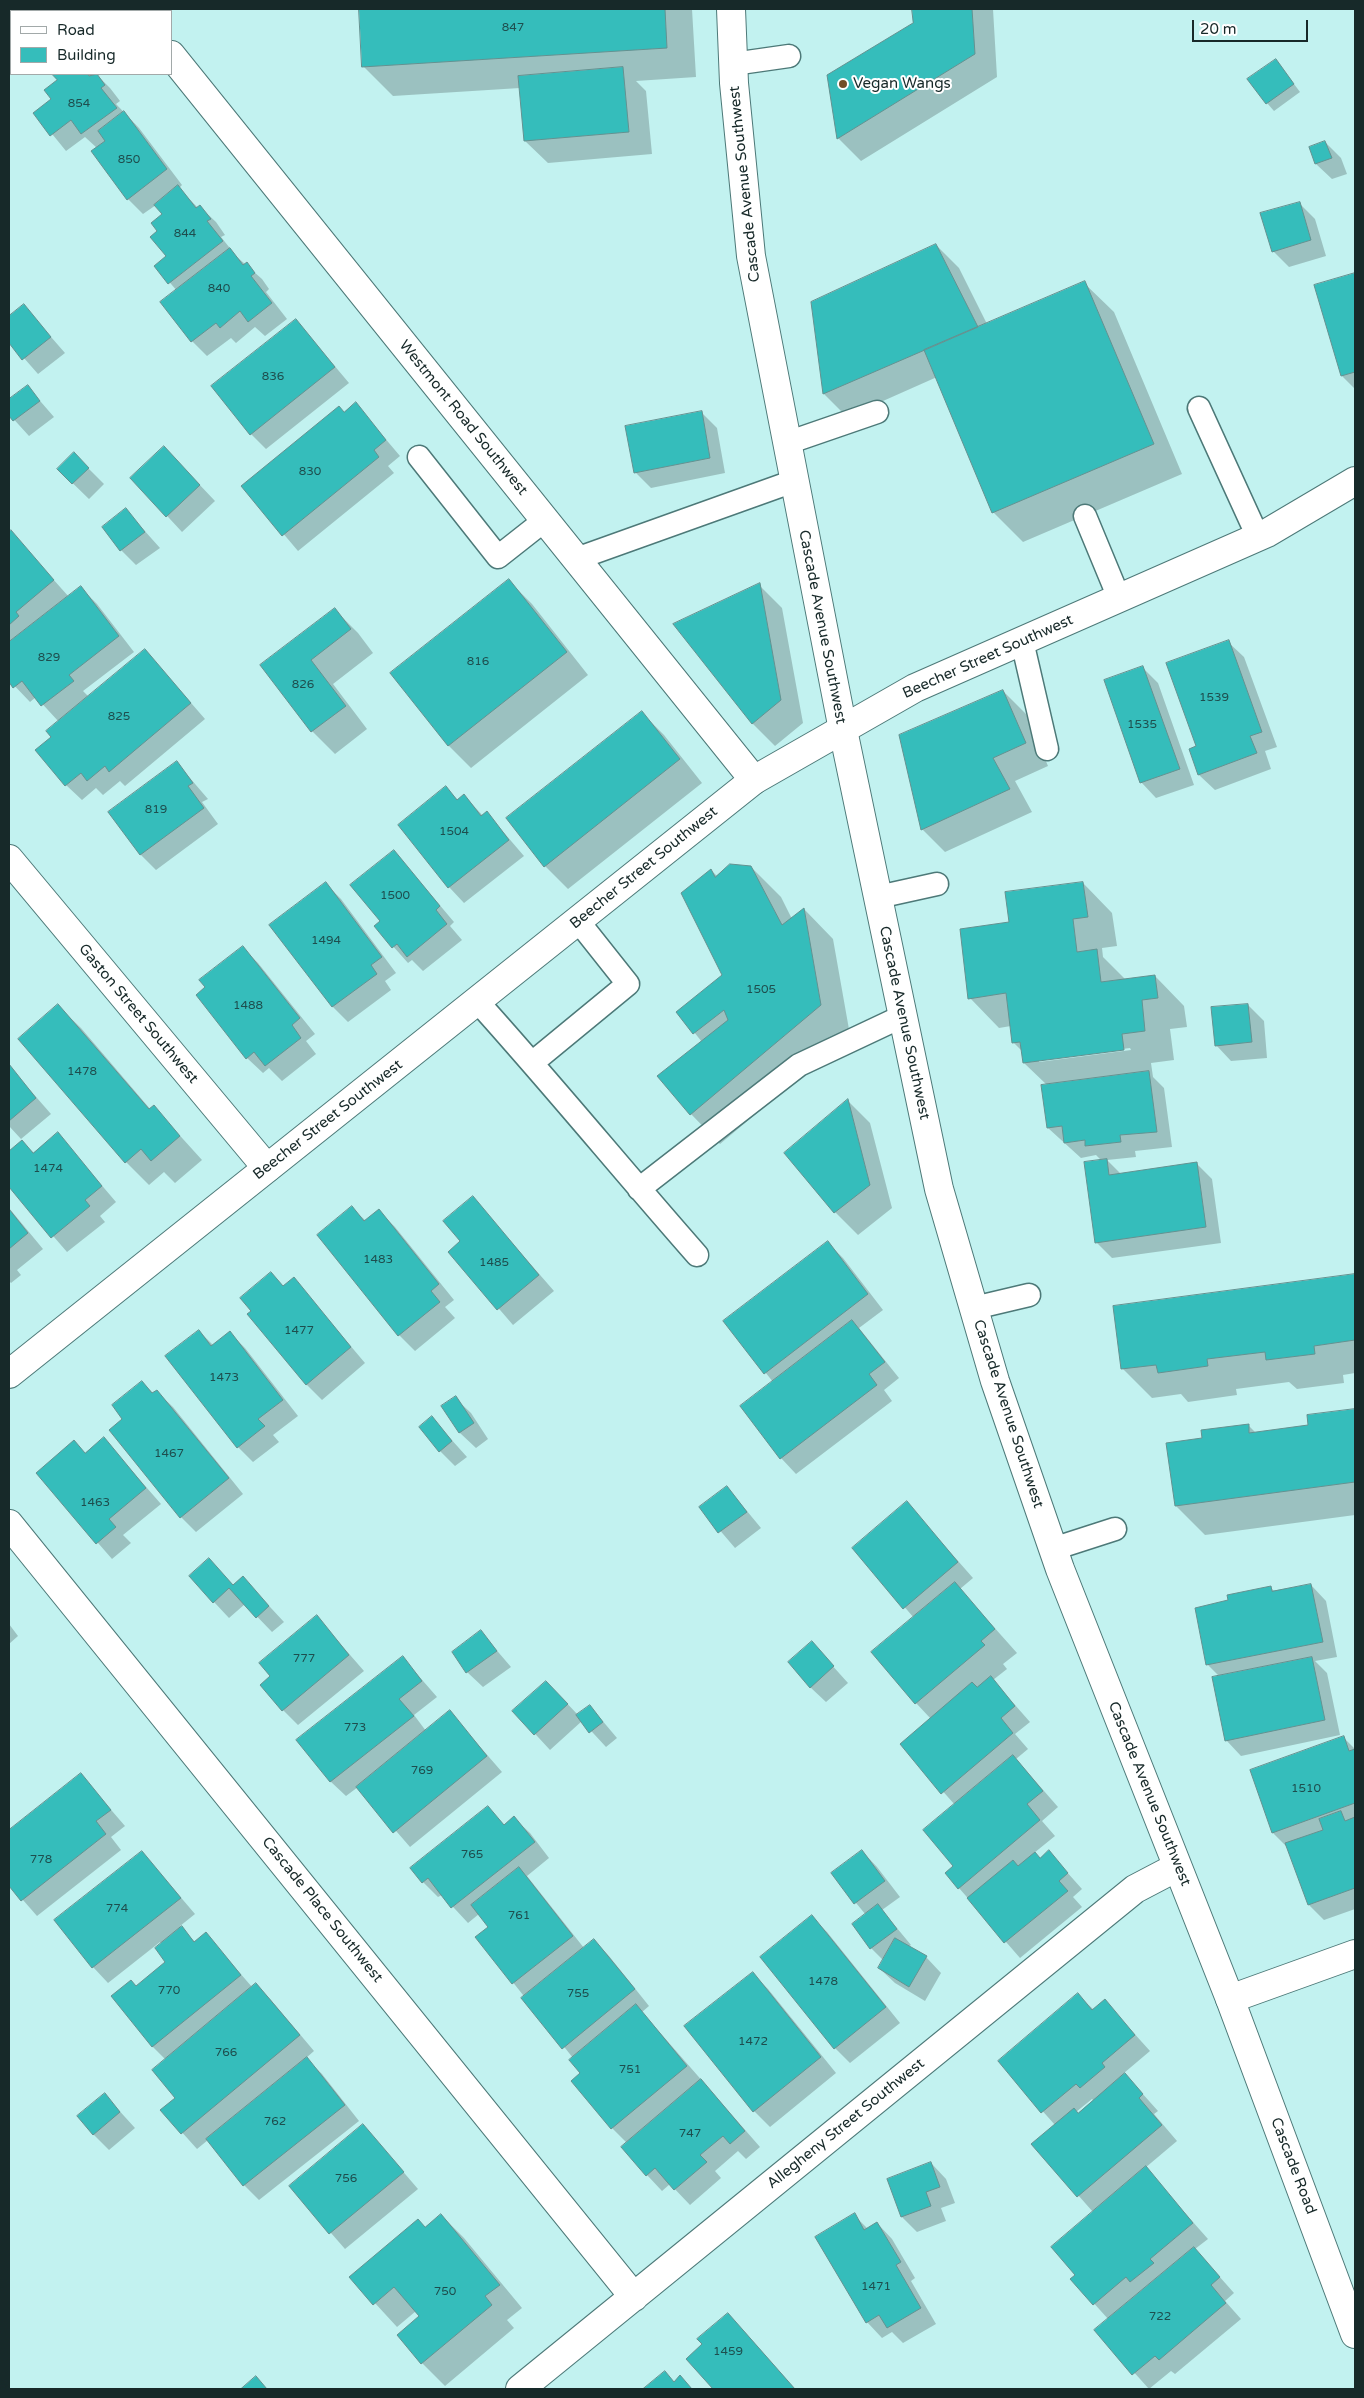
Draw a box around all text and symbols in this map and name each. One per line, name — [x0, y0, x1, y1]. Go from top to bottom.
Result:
legend — [10, 10, 172, 75]
scale bar — [1194, 10, 1310, 42]
text: 20 m — [1200, 20, 1237, 38]
text: Road — [57, 21, 95, 39]
house number: 847 — [502, 21, 524, 35]
text: Building — [57, 46, 116, 64]
place label: Vegan Wangs — [853, 75, 951, 93]
marker: Vegan Wangs — [837, 78, 849, 90]
street label: Cascade Avenue Southwest — [726, 85, 764, 283]
house number: 854 — [68, 97, 90, 111]
house number: 850 — [118, 153, 140, 167]
house number: 844 — [174, 227, 196, 241]
house number: 840 — [208, 282, 230, 296]
street label: Westmont Road Southwest — [395, 337, 531, 499]
house number: 836 — [262, 370, 284, 384]
house number: 830 — [299, 465, 321, 479]
street label: Cascade Avenue Southwest — [794, 528, 850, 726]
street label: Beecher Street Southwest — [900, 611, 1076, 703]
house number: 829 — [38, 651, 60, 665]
house number: 816 — [467, 655, 489, 669]
house number: 826 — [292, 678, 314, 692]
house number: 1539 — [1199, 691, 1229, 705]
house number: 825 — [108, 710, 130, 724]
house number: 1535 — [1127, 718, 1157, 732]
house number: 819 — [145, 803, 167, 817]
street label: Beecher Street Southwest — [567, 803, 721, 933]
house number: 1504 — [439, 825, 469, 839]
house number: 1500 — [380, 889, 410, 903]
street label: Cascade Avenue Southwest — [875, 925, 933, 1121]
house number: 1494 — [311, 934, 341, 948]
street label: Gaston Street Southwest — [74, 940, 202, 1088]
house number: 1505 — [746, 983, 776, 997]
house number: 1488 — [233, 999, 263, 1013]
street label: Beecher Street Southwest — [250, 1056, 406, 1184]
house number: 1478 — [67, 1065, 97, 1079]
house number: 1474 — [33, 1162, 63, 1176]
house number: 1483 — [363, 1253, 393, 1267]
house number: 1485 — [479, 1256, 509, 1270]
street label: Cascade Avenue Southwest — [969, 1317, 1047, 1511]
house number: 1477 — [284, 1324, 314, 1338]
house number: 1473 — [209, 1371, 239, 1385]
house number: 1467 — [154, 1447, 184, 1461]
house number: 1463 — [80, 1496, 110, 1510]
house number: 777 — [293, 1652, 315, 1666]
street label: Cascade Avenue Southwest — [1104, 1699, 1194, 1889]
house number: 773 — [344, 1721, 366, 1735]
house number: 769 — [411, 1764, 433, 1778]
house number: 1510 — [1291, 1782, 1321, 1796]
street label: Cascade Place Southwest — [258, 1834, 386, 1986]
house number: 765 — [461, 1848, 483, 1862]
house number: 778 — [30, 1853, 52, 1867]
house number: 774 — [106, 1902, 128, 1916]
house number: 761 — [508, 1909, 530, 1923]
house number: 1478 — [808, 1975, 838, 1989]
house number: 770 — [158, 1984, 180, 1998]
house number: 755 — [567, 1987, 589, 2001]
house number: 1472 — [738, 2035, 768, 2049]
house number: 766 — [215, 2046, 237, 2060]
street label: Allegheny Street Southwest — [764, 2055, 928, 2193]
house number: 751 — [619, 2063, 641, 2077]
house number: 762 — [264, 2115, 286, 2129]
street label: Cascade Road — [1266, 2115, 1320, 2217]
house number: 747 — [679, 2127, 701, 2141]
house number: 756 — [335, 2172, 357, 2186]
house number: 1471 — [861, 2280, 891, 2294]
house number: 750 — [434, 2285, 456, 2299]
house number: 722 — [1149, 2310, 1171, 2324]
house number: 1459 — [713, 2345, 743, 2359]

